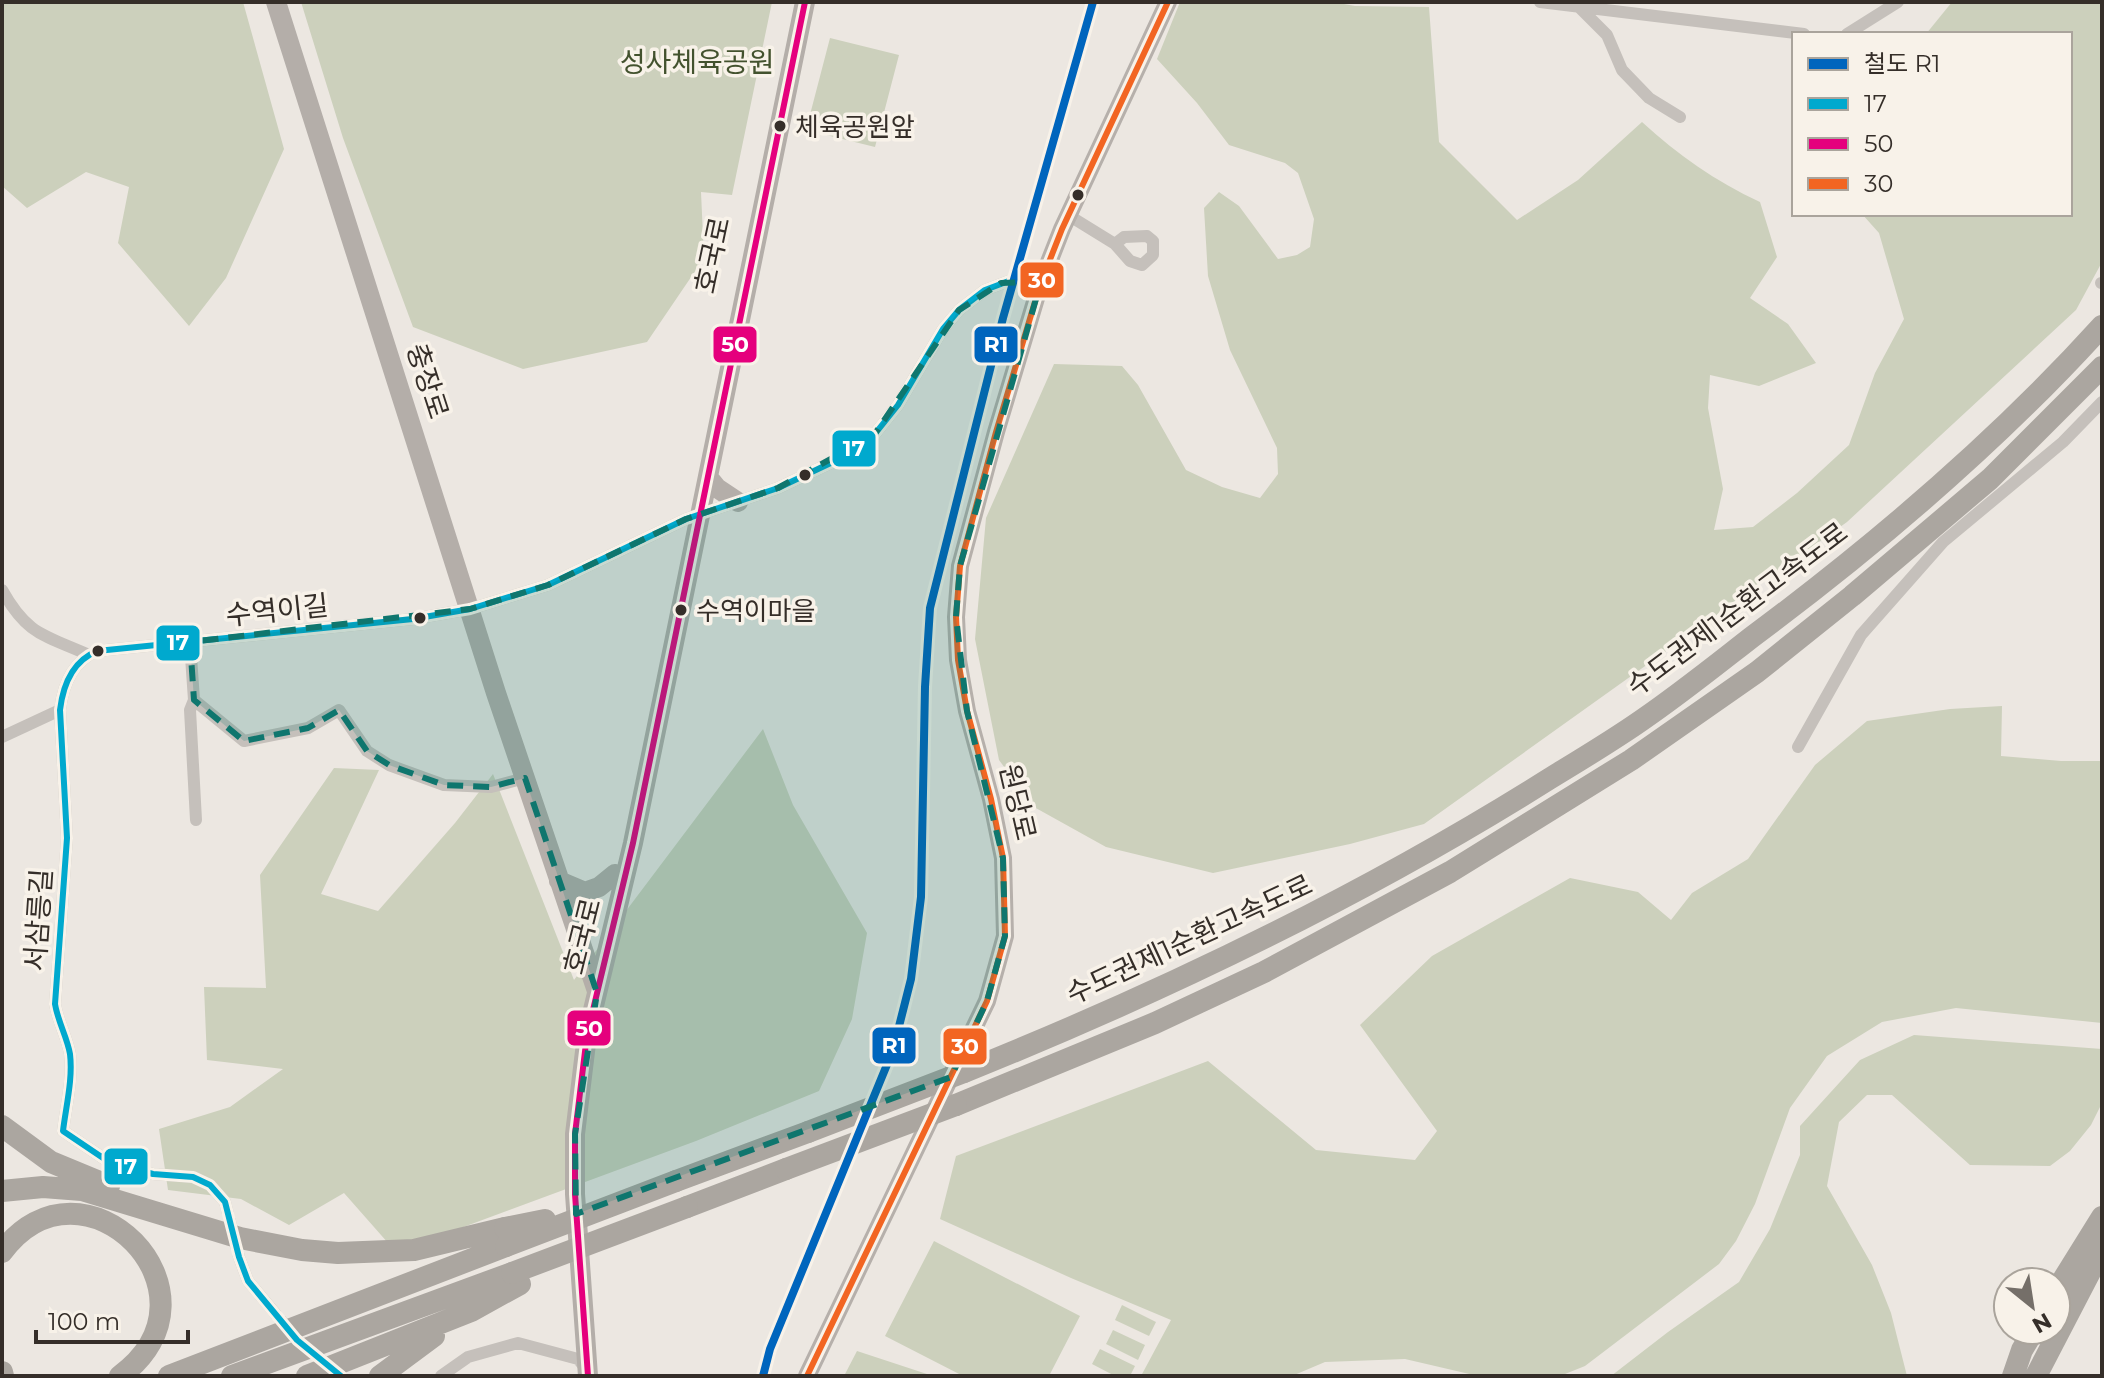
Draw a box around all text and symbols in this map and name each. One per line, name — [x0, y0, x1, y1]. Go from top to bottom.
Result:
legend — [1792, 32, 2072, 216]
park label: 성사체육공원 — [620, 45, 774, 79]
text: 철도 R1 — [1864, 49, 1940, 78]
text: 17 — [1864, 89, 1887, 118]
place label: 체육공원앞 — [795, 111, 915, 143]
marker: 체육공원앞 — [772, 118, 788, 134]
text: 50 — [1864, 129, 1893, 158]
text: 30 — [1864, 169, 1893, 198]
unlabelled marker — [1070, 187, 1086, 203]
street label: 호국로 — [687, 214, 737, 296]
line badge: 30 — [1019, 261, 1065, 299]
text: 30 — [1027, 267, 1056, 294]
line badge: 50 — [712, 325, 758, 364]
line badge: R1 — [973, 325, 1019, 364]
text: 50 — [721, 331, 749, 358]
text: R1 — [984, 331, 1008, 358]
street label: 충장로 — [400, 339, 456, 423]
line badge: 17 — [831, 429, 877, 468]
text: 17 — [843, 435, 865, 462]
unlabelled marker — [797, 467, 813, 483]
street label: 수도권제1순환고속도로 — [1620, 515, 1854, 703]
street label: 수역이길 — [224, 588, 330, 632]
place label: 수역이마을 — [696, 595, 816, 627]
marker: 수역이마을 — [673, 602, 689, 618]
unlabelled marker — [412, 610, 428, 626]
line badge: 17 — [155, 624, 201, 662]
text: 17 — [167, 629, 189, 656]
unlabelled marker — [90, 643, 106, 659]
street label: 원당로 — [993, 761, 1043, 843]
street label: 서삼릉길 — [17, 867, 59, 973]
street label: 수도권제1순환고속도로 — [1060, 867, 1318, 1011]
street label: 호국로 — [556, 894, 608, 978]
line badge: 50 — [566, 1009, 612, 1047]
text: 50 — [575, 1015, 603, 1042]
line badge: R1 — [871, 1026, 917, 1065]
line badge: 30 — [942, 1027, 988, 1066]
text: R1 — [882, 1032, 906, 1059]
text: 30 — [950, 1033, 979, 1060]
line badge: 17 — [103, 1147, 149, 1186]
text: 17 — [115, 1153, 137, 1180]
north arrow — [1992, 1266, 2072, 1346]
scale bar — [36, 1294, 188, 1344]
text: 100 m — [48, 1307, 120, 1336]
text: N — [2027, 1307, 2056, 1339]

